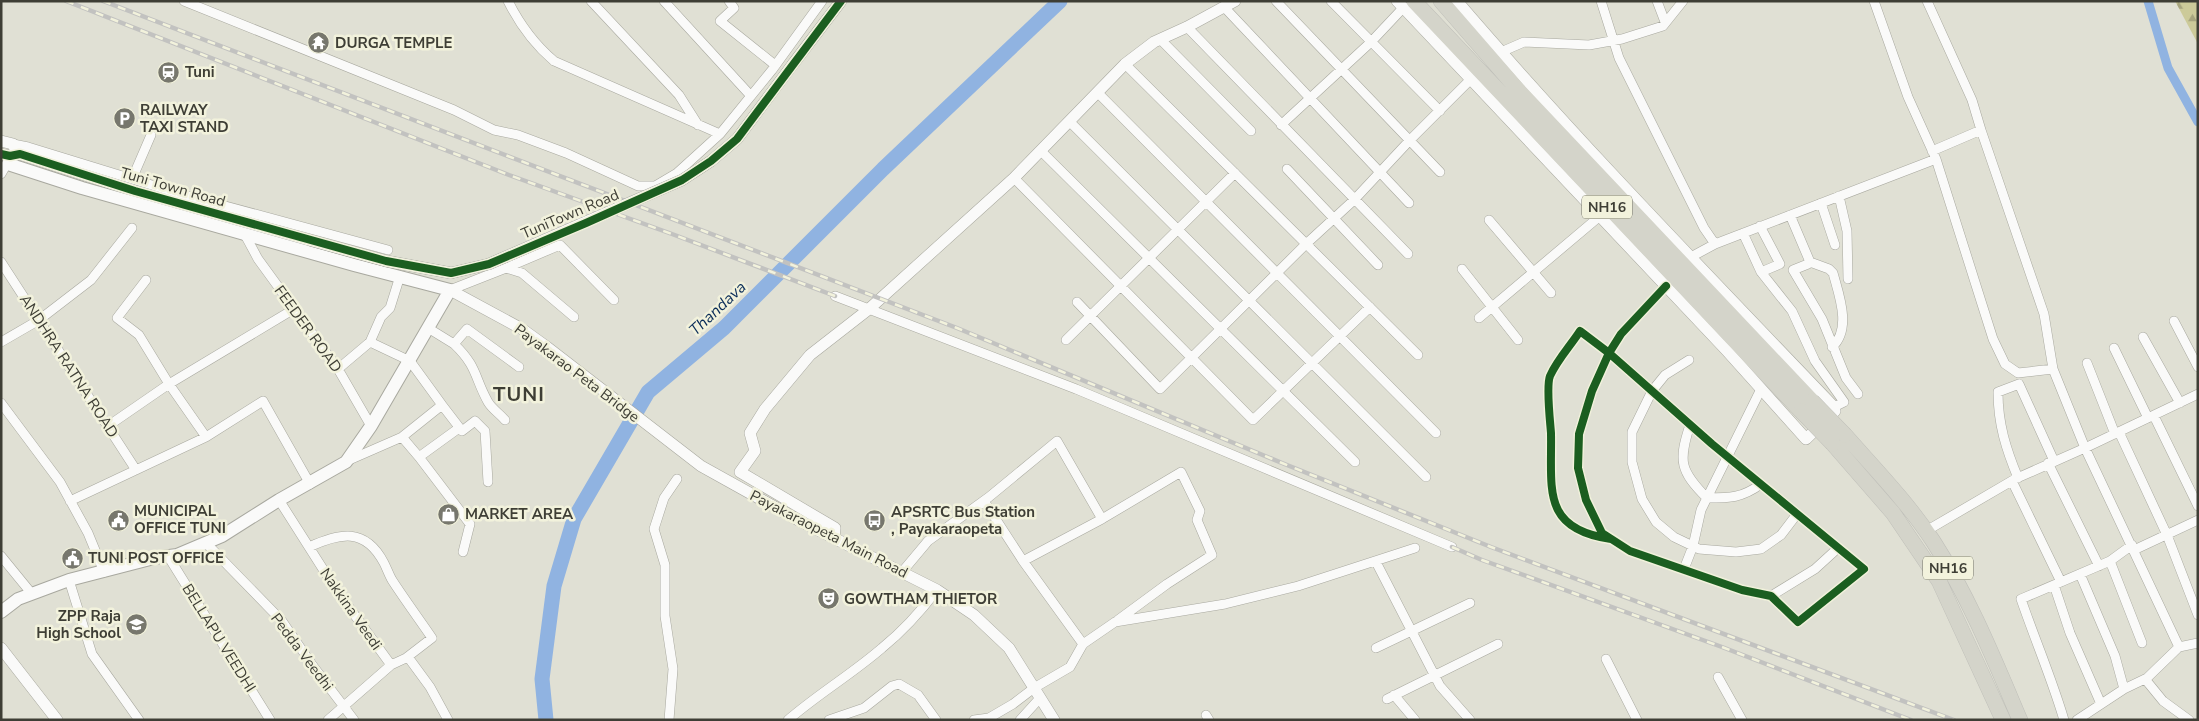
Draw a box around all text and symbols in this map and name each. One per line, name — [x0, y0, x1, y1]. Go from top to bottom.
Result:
temple icon: DURGA TEMPLE — [307, 31, 331, 55]
place label: DURGA TEMPLE — [335, 33, 452, 53]
station icon: Tuni — [157, 60, 181, 84]
place label: Tuni — [185, 62, 214, 82]
place label: RAILWAY TAXI STAND — [140, 100, 229, 137]
parking icon: RAILWAY TAXI STAND — [112, 107, 136, 131]
street label: Tuni Town Road — [118, 162, 228, 212]
street label: TuniTown Road — [518, 184, 622, 244]
road number: NH16 — [1582, 196, 1632, 218]
water label: Thandava — [684, 277, 751, 341]
street label: FEEDER ROAD — [270, 282, 346, 376]
street label: ANDHRA RATNA ROAD — [15, 290, 123, 442]
street label: Payakarao Peta Bridge — [510, 319, 644, 427]
district label: TUNI — [493, 381, 545, 408]
street label: Payakaraopeta Main Road — [747, 485, 911, 583]
place label: MUNICIPAL OFFICE TUNI — [134, 501, 226, 538]
shop icon: MARKET AREA — [437, 502, 461, 526]
place label: APSRTC Bus Station , Payakaraopeta — [891, 502, 1035, 539]
place label: MARKET AREA — [465, 504, 574, 524]
public building icon: MUNICIPAL OFFICE TUNI — [106, 508, 130, 532]
bus stop icon: APSRTC Bus Station , Payakaraopeta — [863, 509, 887, 533]
public building icon: TUNI POST OFFICE — [60, 546, 84, 570]
place label: TUNI POST OFFICE — [88, 548, 224, 568]
road number: NH16 — [1923, 556, 1973, 580]
street label: Nakkina Veedi — [315, 564, 387, 654]
street label: BELLAPU VEEDHI — [178, 580, 260, 696]
theatre icon: GOWTHAM THIETOR — [816, 587, 840, 611]
place label: GOWTHAM THIETOR — [844, 589, 998, 609]
place label: ZPP Raja High School — [36, 606, 121, 643]
street label: Pedda Veedhi — [266, 609, 338, 695]
school or university icon: ZPP Raja High School — [125, 613, 149, 637]

